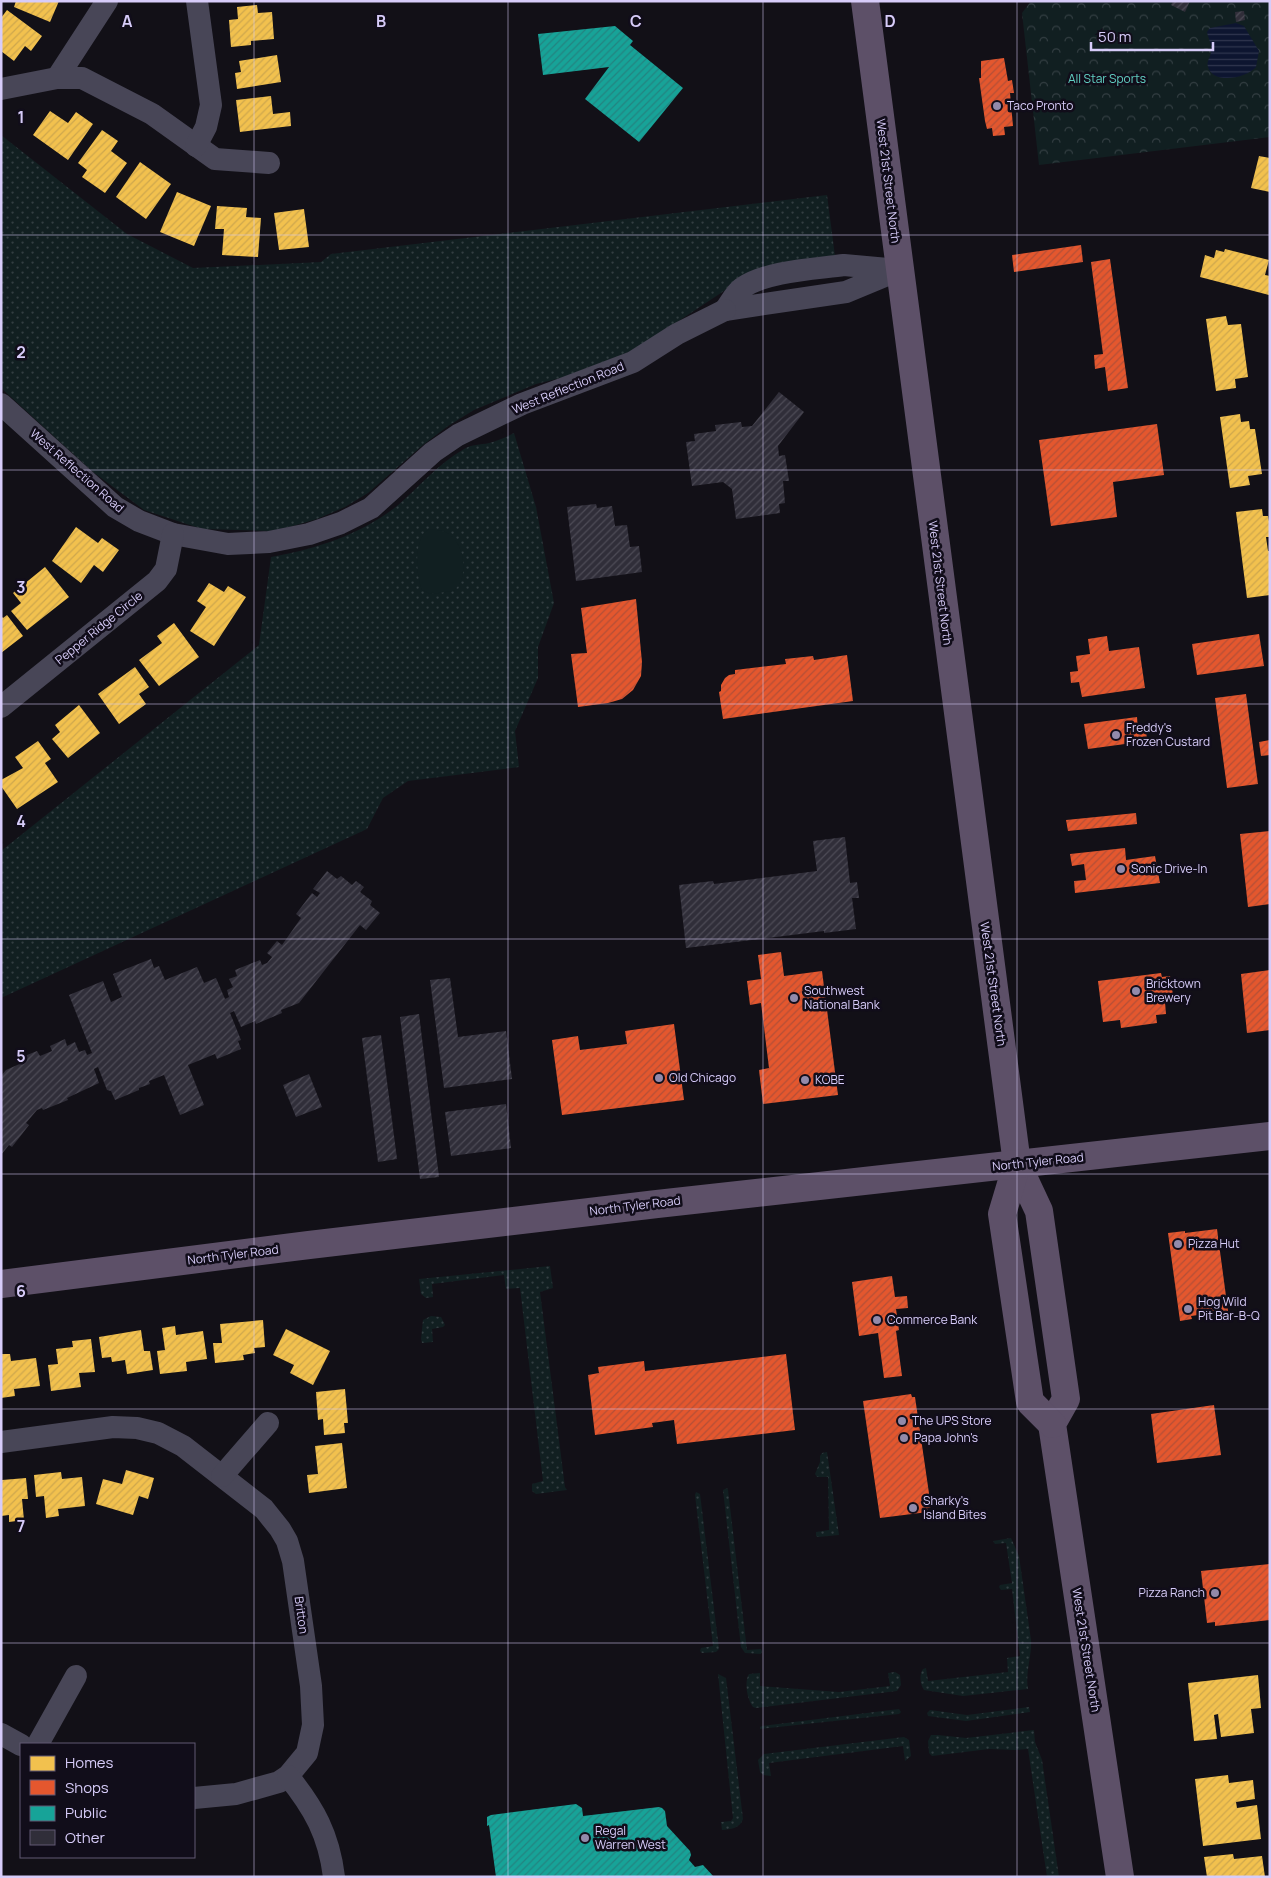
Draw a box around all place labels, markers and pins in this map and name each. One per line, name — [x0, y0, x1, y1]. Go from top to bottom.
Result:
place label: Taco Pronto — [1007, 97, 1073, 114]
marker: Taco Pronto — [991, 100, 1003, 112]
place label: Freddy's Frozen Custard — [1126, 719, 1210, 750]
marker: Freddy's Frozen Custard — [1110, 729, 1122, 741]
place label: Sonic Drive-In — [1131, 860, 1208, 877]
marker: Sonic Drive-In — [1115, 863, 1127, 875]
place label: Bricktown Brewery — [1146, 975, 1201, 1006]
place label: Southwest National Bank — [804, 982, 881, 1013]
marker: Bricktown Brewery — [1130, 985, 1142, 997]
marker: Southwest National Bank — [788, 992, 800, 1004]
place label: Old Chicago — [669, 1069, 736, 1086]
place label: KOBE — [815, 1071, 845, 1088]
marker: Old Chicago — [653, 1072, 665, 1084]
marker: KOBE — [799, 1074, 811, 1086]
place label: Pizza Hut — [1188, 1235, 1240, 1252]
marker: Pizza Hut — [1172, 1238, 1184, 1250]
place label: Hog Wild Pit Bar-B-Q — [1198, 1293, 1260, 1324]
marker: Hog Wild Pit Bar-B-Q — [1182, 1303, 1194, 1315]
place label: Commerce Bank — [887, 1311, 978, 1328]
marker: Commerce Bank — [871, 1314, 883, 1326]
place label: The UPS Store — [912, 1412, 991, 1429]
marker: The UPS Store — [896, 1415, 908, 1427]
place label: Papa John's — [914, 1429, 978, 1446]
marker: Papa John's — [898, 1432, 910, 1444]
place label: Sharky's Island Bites — [923, 1492, 986, 1523]
marker: Sharky's Island Bites — [907, 1502, 919, 1514]
place label: Pizza Ranch — [1138, 1584, 1205, 1601]
marker: Pizza Ranch — [1209, 1587, 1221, 1599]
place label: Regal Warren West — [595, 1822, 666, 1853]
marker: Regal Warren West — [579, 1832, 591, 1844]

